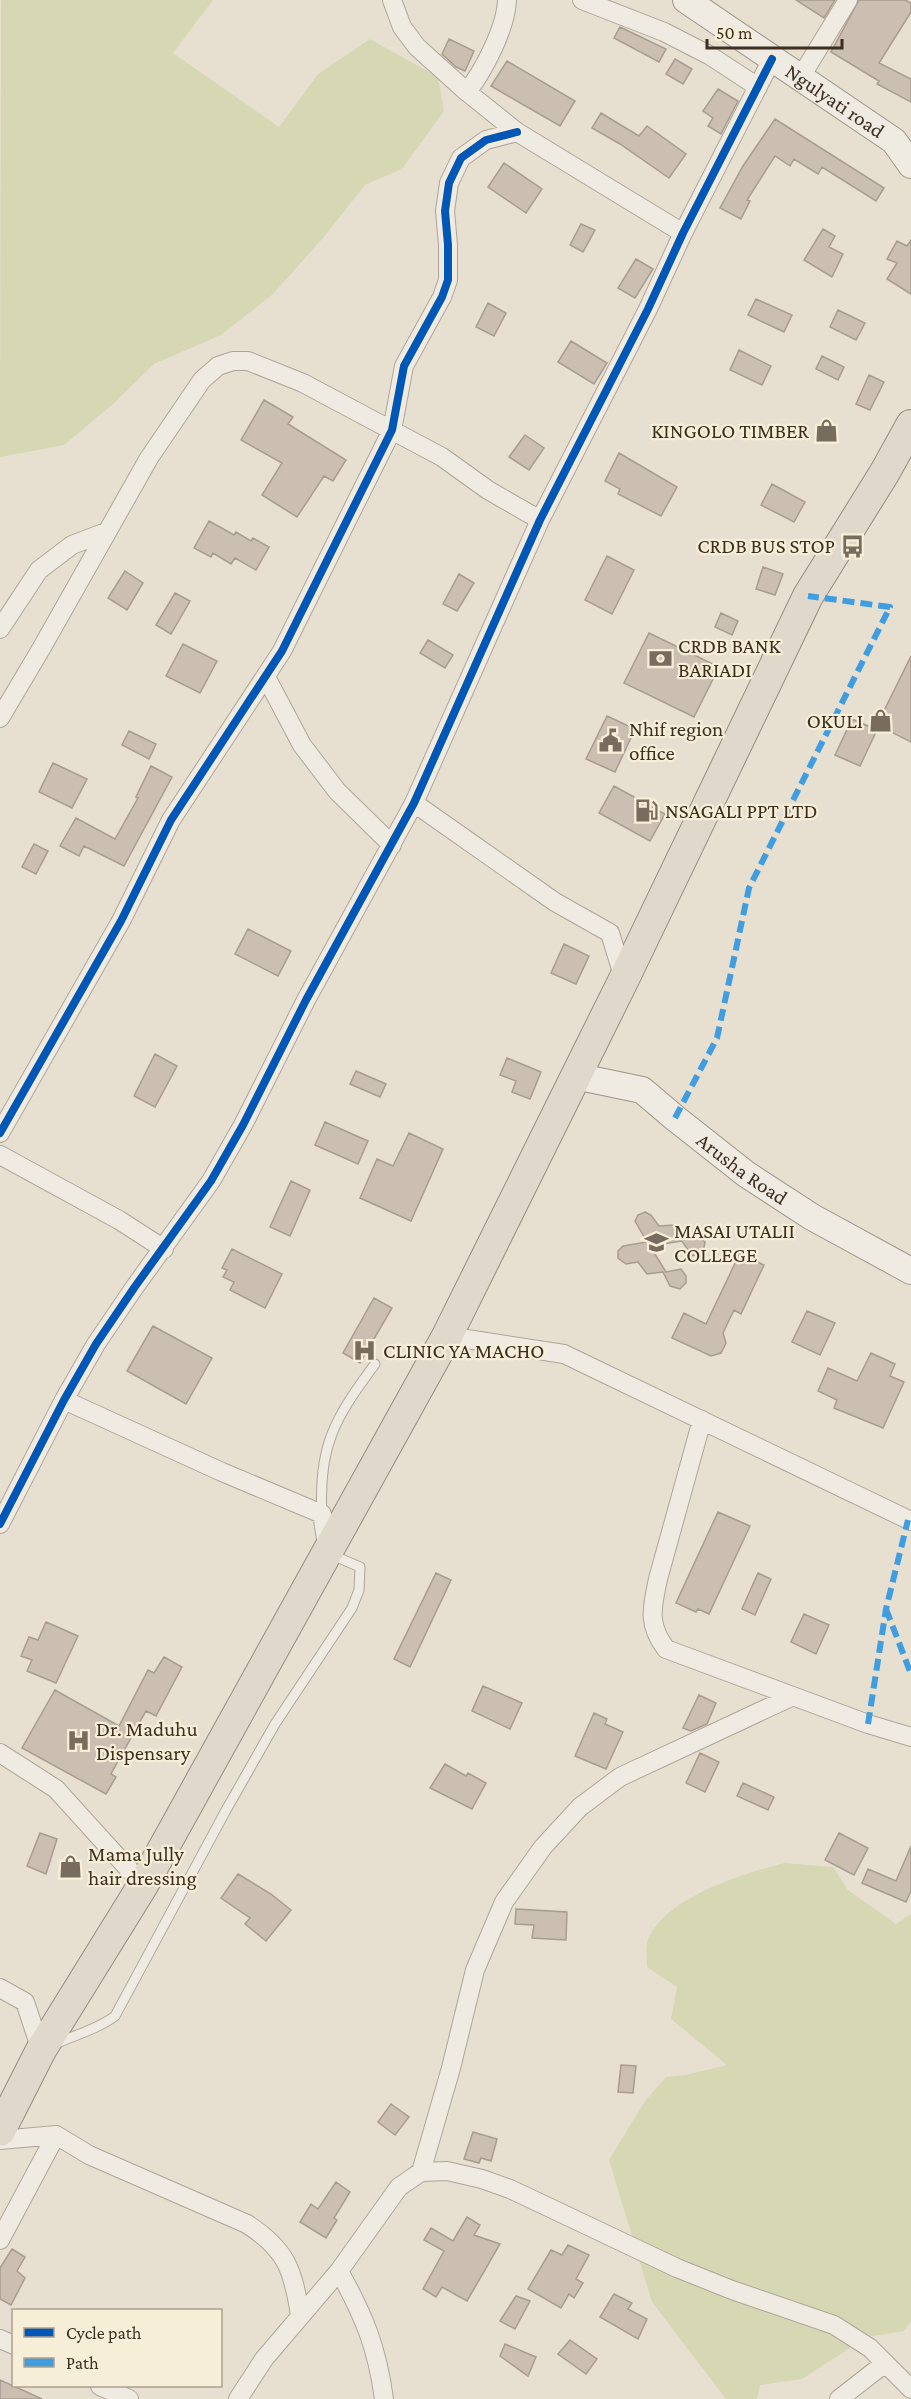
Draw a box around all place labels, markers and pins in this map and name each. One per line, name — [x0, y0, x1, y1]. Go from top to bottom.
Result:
shop icon: KINGOLO TIMBER — [814, 418, 840, 444]
place label: KINGOLO TIMBER — [651, 419, 809, 443]
bus stop icon: CRDB BUS STOP — [840, 533, 866, 559]
place label: CRDB BUS STOP — [697, 534, 835, 558]
place label: CRDB BANK BARIADI — [678, 634, 782, 682]
bank icon: CRDB BANK BARIADI — [647, 645, 673, 671]
shop icon: OKULI — [868, 708, 894, 734]
place label: OKULI — [807, 709, 863, 733]
place label: Nhif region office — [629, 717, 723, 765]
public building icon: Nhif region office — [598, 728, 624, 754]
fuel station icon: NSAGALI PPT LTD — [634, 798, 660, 824]
place label: NSAGALI PPT LTD — [665, 799, 818, 823]
place label: MASAI UTALII COLLEGE — [674, 1219, 795, 1267]
school or university icon: MASAI UTALII COLLEGE — [643, 1230, 669, 1256]
hospital icon: CLINIC YA MACHO — [352, 1338, 378, 1364]
place label: CLINIC YA MACHO — [383, 1339, 544, 1363]
place label: Dr. Maduhu Dispensary — [96, 1717, 198, 1765]
hospital icon: Dr. Maduhu Dispensary — [65, 1728, 91, 1754]
place label: Mama Jully hair dressing — [88, 1842, 197, 1890]
shop icon: Mama Jully hair dressing — [57, 1853, 83, 1879]

